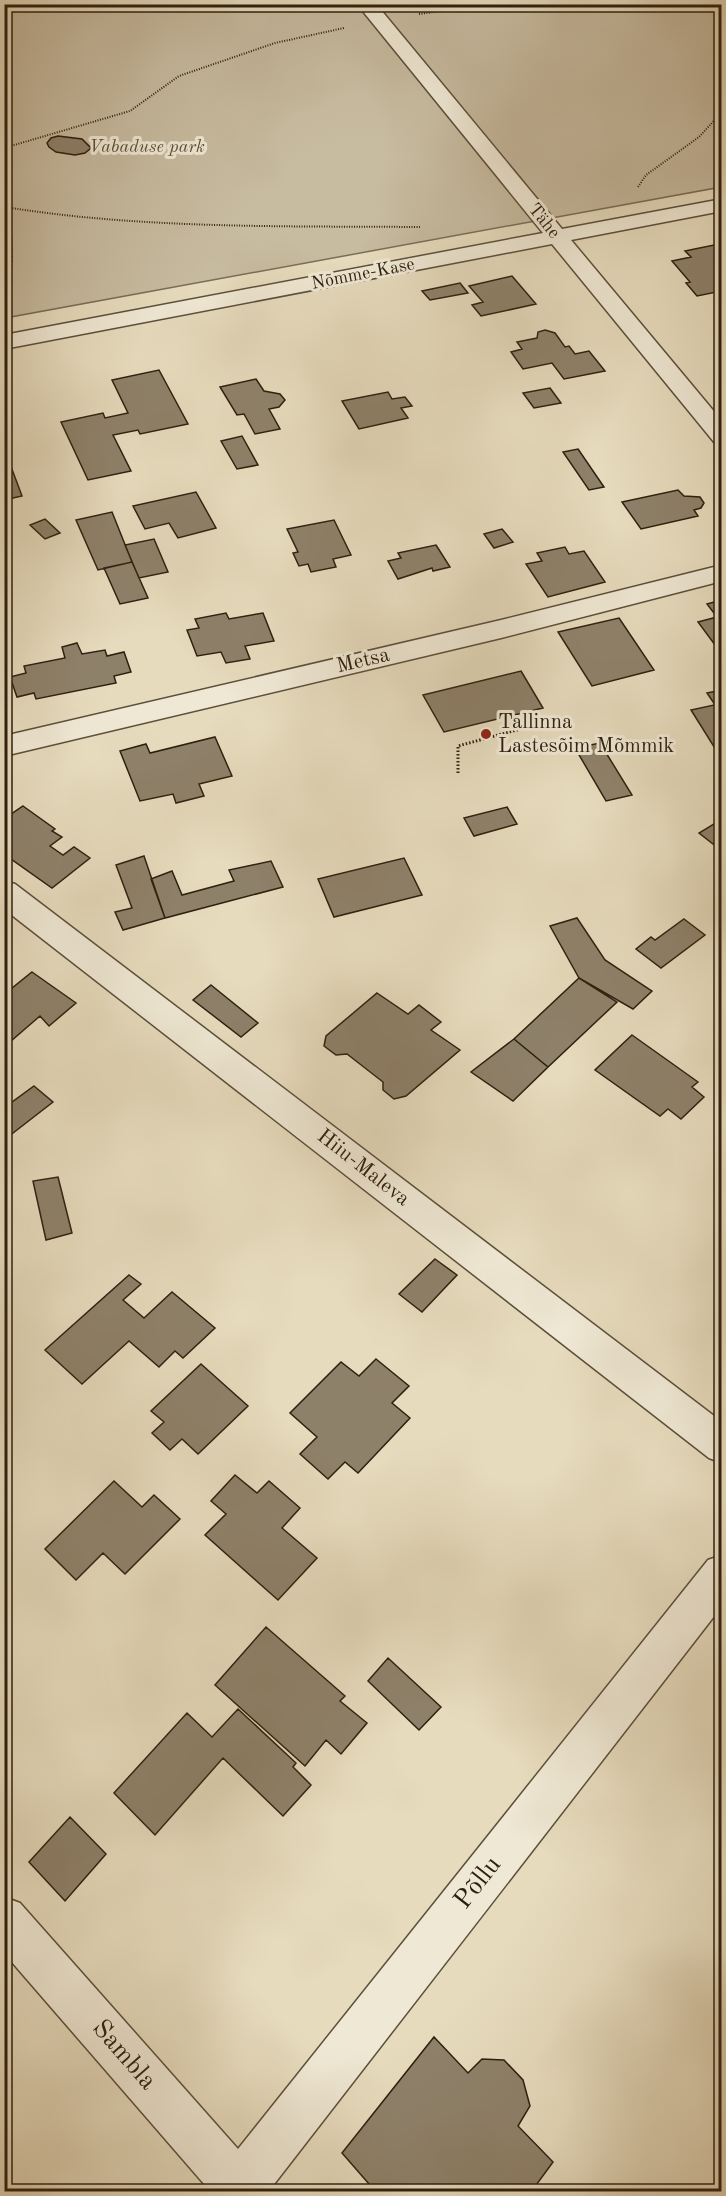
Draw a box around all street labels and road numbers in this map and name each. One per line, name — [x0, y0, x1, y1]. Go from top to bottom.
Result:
street label: Tähe — [525, 200, 563, 242]
street label: Nõmme-Kase — [310, 255, 416, 293]
street label: Metsa — [334, 645, 392, 677]
street label: Hiiu-Maleva — [313, 1126, 413, 1210]
street label: Põllu — [450, 1852, 506, 1914]
street label: Sambla — [87, 2015, 161, 2095]

